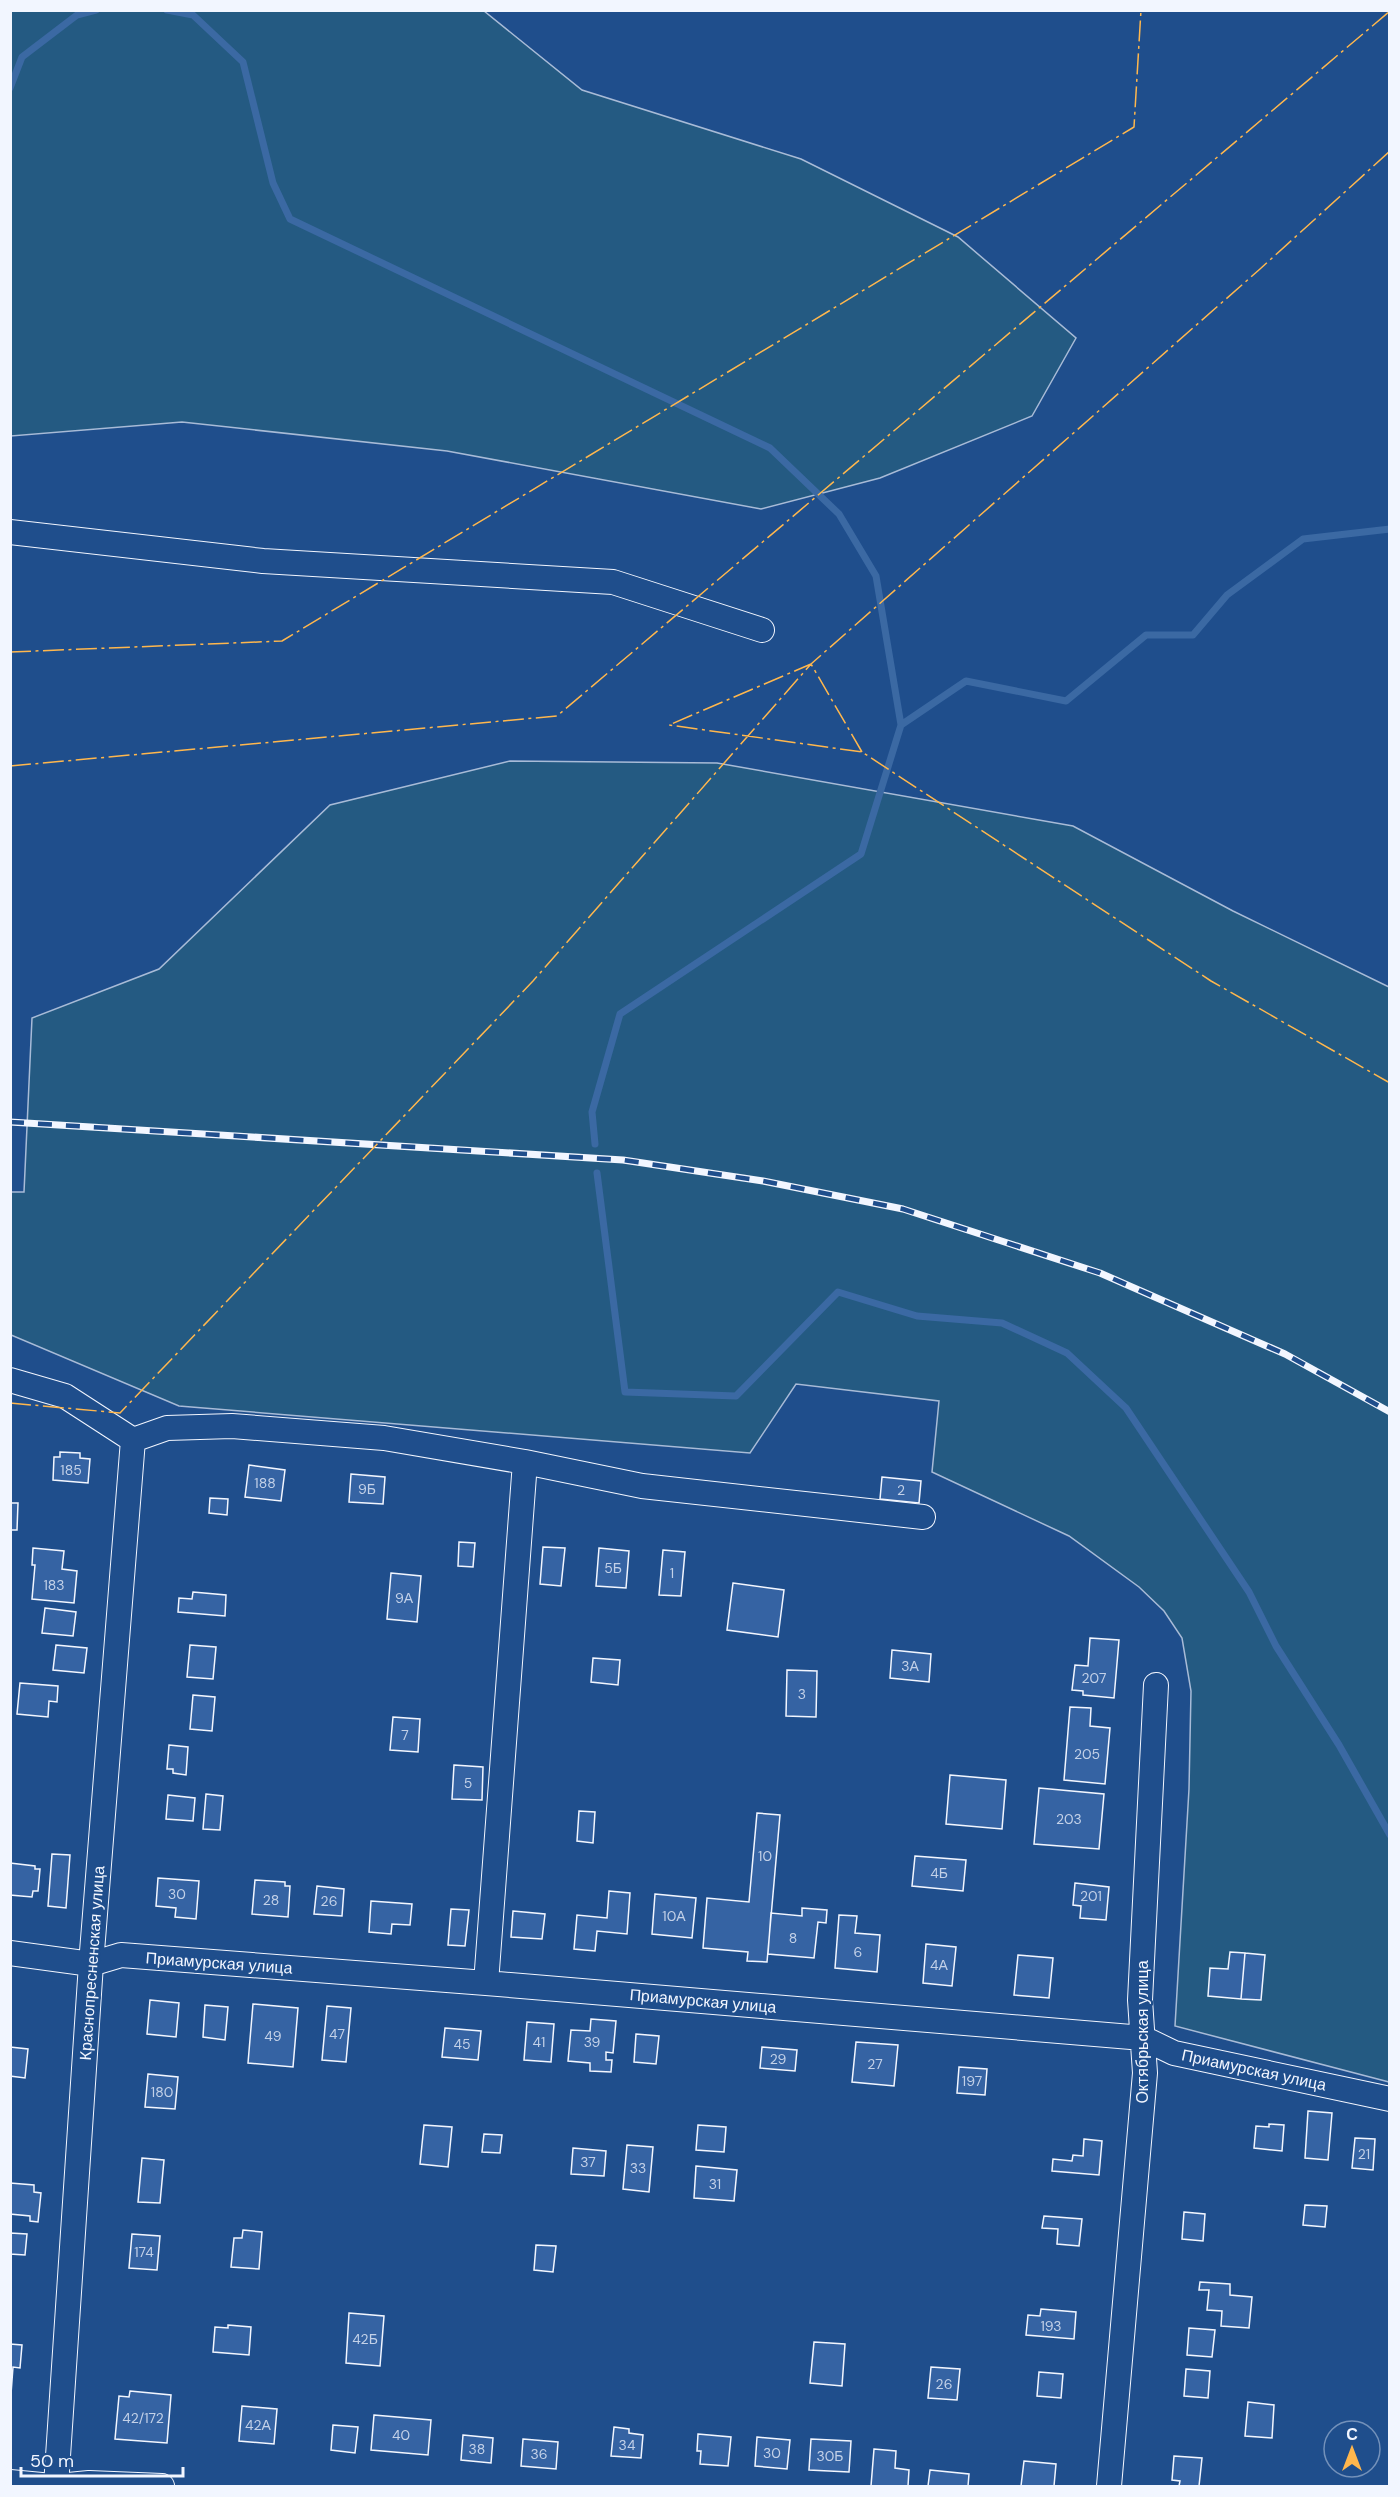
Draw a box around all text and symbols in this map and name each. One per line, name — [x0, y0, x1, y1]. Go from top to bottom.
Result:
house number: 185 — [60, 1461, 82, 1479]
house number: 188 — [254, 1474, 276, 1492]
house number: 9Б — [358, 1480, 376, 1498]
house number: 2 — [897, 1481, 905, 1499]
house number: 5Б — [604, 1559, 622, 1577]
house number: 1 — [670, 1564, 674, 1582]
house number: 183 — [43, 1576, 65, 1594]
house number: 9А — [395, 1589, 414, 1607]
house number: 3А — [901, 1657, 919, 1675]
house number: 207 — [1082, 1669, 1106, 1687]
house number: 3 — [798, 1685, 806, 1703]
house number: 7 — [401, 1726, 409, 1744]
house number: 205 — [1074, 1745, 1100, 1763]
house number: 5 — [464, 1774, 472, 1792]
house number: 203 — [1056, 1810, 1082, 1828]
house number: 10 — [758, 1847, 772, 1865]
house number: 4Б — [930, 1864, 948, 1882]
street label: Краснопресненская улица — [75, 1865, 109, 2061]
house number: 30 — [168, 1885, 186, 1903]
house number: 201 — [1080, 1887, 1102, 1905]
house number: 28 — [263, 1891, 279, 1909]
house number: 26 — [321, 1892, 337, 1910]
house number: 10А — [662, 1907, 686, 1925]
house number: 8 — [789, 1929, 797, 1947]
house number: 6 — [854, 1943, 862, 1961]
street label: Приамурская улица — [145, 1947, 293, 1979]
house number: 4А — [930, 1956, 949, 1974]
street label: Октябрьская улица — [1132, 1960, 1153, 2104]
street label: Приамурская улица — [629, 1984, 777, 2018]
house number: 47 — [329, 2025, 345, 2043]
house number: 49 — [264, 2027, 282, 2045]
house number: 41 — [533, 2033, 545, 2051]
house number: 39 — [584, 2033, 601, 2051]
house number: 45 — [453, 2035, 471, 2053]
street label: Приамурская улица — [1180, 2044, 1328, 2096]
house number: 29 — [770, 2050, 787, 2068]
house number: 27 — [867, 2055, 883, 2073]
house number: 197 — [962, 2072, 982, 2090]
house number: 180 — [151, 2083, 173, 2101]
house number: 21 — [1358, 2145, 1370, 2163]
house number: 37 — [580, 2153, 596, 2171]
house number: 33 — [630, 2159, 646, 2177]
house number: 31 — [709, 2175, 721, 2193]
house number: 174 — [134, 2243, 154, 2261]
house number: 193 — [1040, 2317, 1062, 2335]
house number: 42Б — [352, 2330, 378, 2348]
house number: 26 — [936, 2375, 952, 2393]
house number: 42/172 — [122, 2409, 164, 2427]
house number: 42А — [245, 2416, 272, 2434]
north arrow — [1322, 2419, 1382, 2479]
text: С — [1346, 2424, 1358, 2445]
house number: 40 — [392, 2426, 410, 2444]
house number: 34 — [619, 2436, 636, 2454]
scale bar — [21, 2440, 183, 2478]
house number: 38 — [469, 2440, 485, 2458]
house number: 30 — [763, 2444, 781, 2462]
house number: 36 — [530, 2445, 548, 2463]
house number: 30Б — [816, 2447, 844, 2465]
text: 50 m — [30, 2449, 74, 2473]

